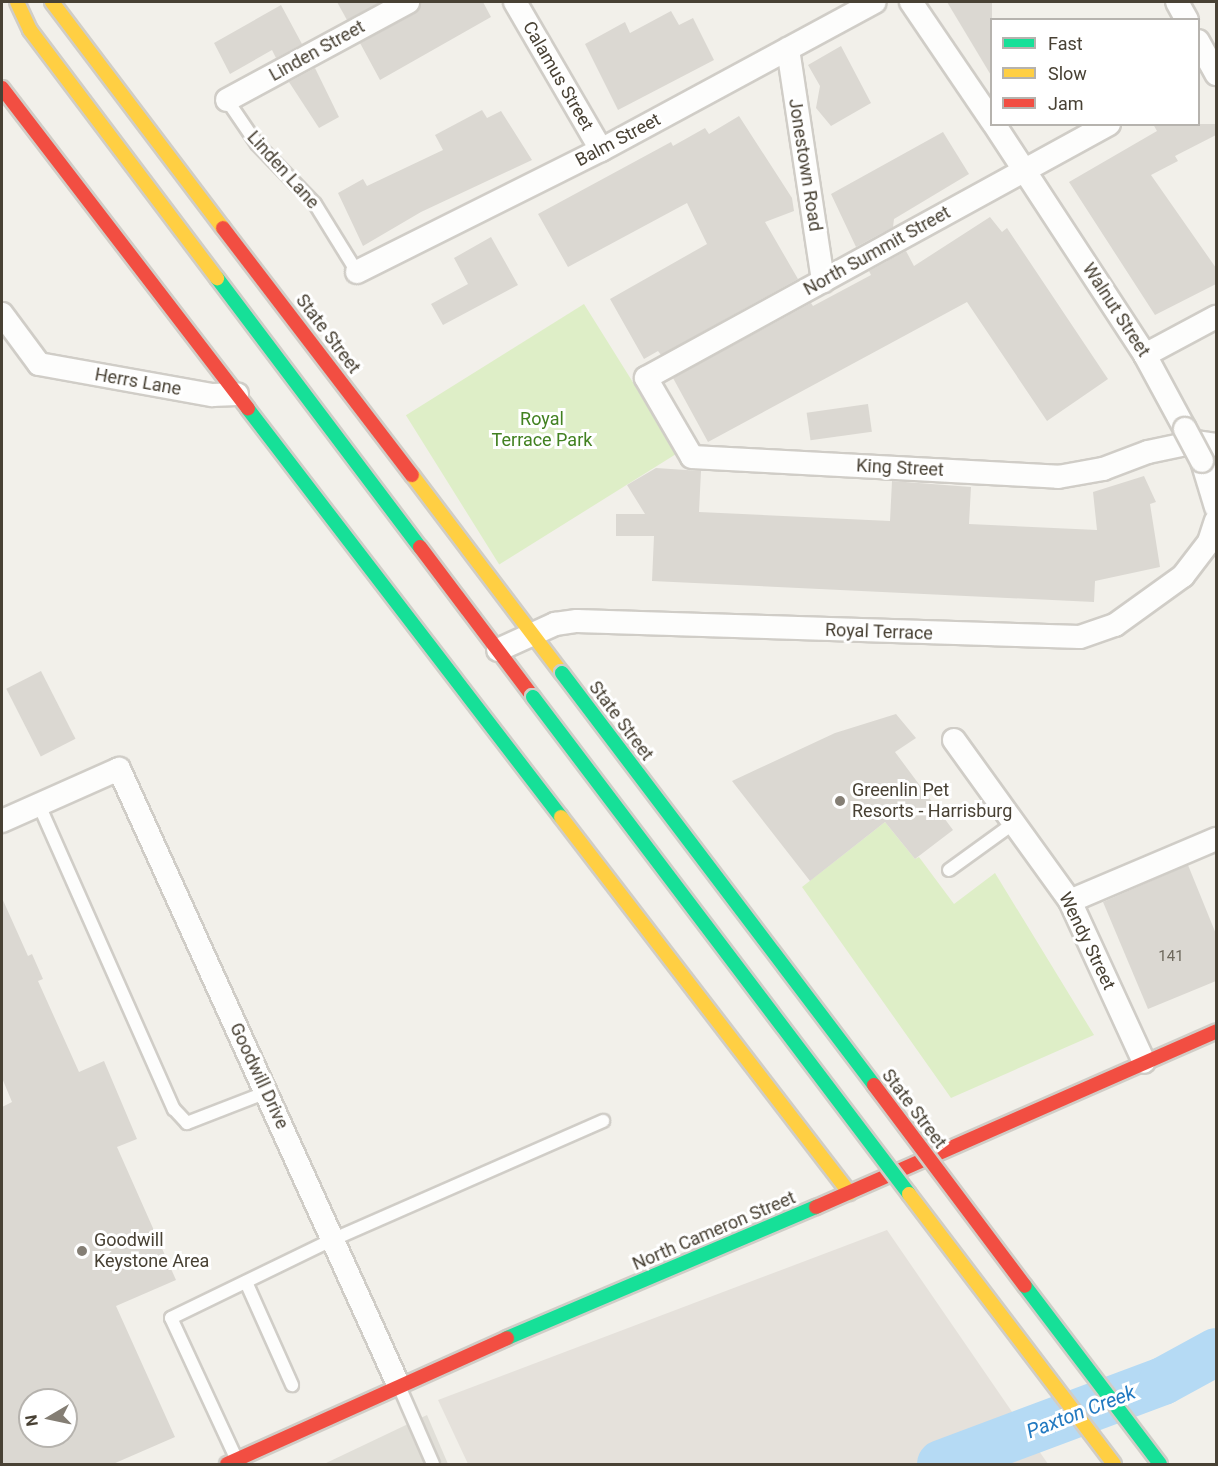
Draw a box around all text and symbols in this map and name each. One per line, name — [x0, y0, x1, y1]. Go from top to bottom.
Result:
street label: Linden Street — [266, 16, 368, 86]
street label: Calamus Street — [518, 18, 598, 134]
legend — [990, 18, 1200, 126]
text: Fast — [1048, 33, 1083, 54]
text: Slow — [1048, 63, 1087, 84]
text: Jam — [1048, 93, 1084, 114]
street label: Jonestown Road — [784, 97, 826, 233]
street label: Balm Street — [572, 109, 664, 171]
street label: Linden Lane — [242, 127, 324, 213]
street label: North Summit Street — [800, 202, 954, 300]
street label: Walnut Street — [1078, 259, 1154, 361]
street label: State Street — [291, 290, 365, 378]
street label: Herrs Lane — [93, 364, 183, 400]
park label: Royal Terrace Park — [492, 409, 592, 452]
street label: King Street — [856, 455, 944, 481]
street label: Royal Terrace — [825, 619, 933, 645]
street label: State Street — [584, 677, 658, 765]
place label: Greenlin Pet Resorts - Harrisburg — [852, 780, 1012, 822]
marker: Greenlin Pet Resorts - Harrisburg — [833, 794, 847, 808]
street label: Wendy Street — [1054, 889, 1120, 993]
house number: 141 — [1158, 948, 1184, 966]
street label: Goodwill Drive — [225, 1020, 293, 1132]
street label: State Street — [877, 1065, 951, 1153]
street label: North Cameron Street — [629, 1187, 799, 1275]
place label: Goodwill Keystone Area — [94, 1230, 209, 1272]
marker: Goodwill Keystone Area — [75, 1244, 89, 1258]
water label: Paxton Creek — [1023, 1380, 1139, 1444]
north arrow — [18, 1388, 78, 1448]
text: N — [21, 1414, 42, 1428]

